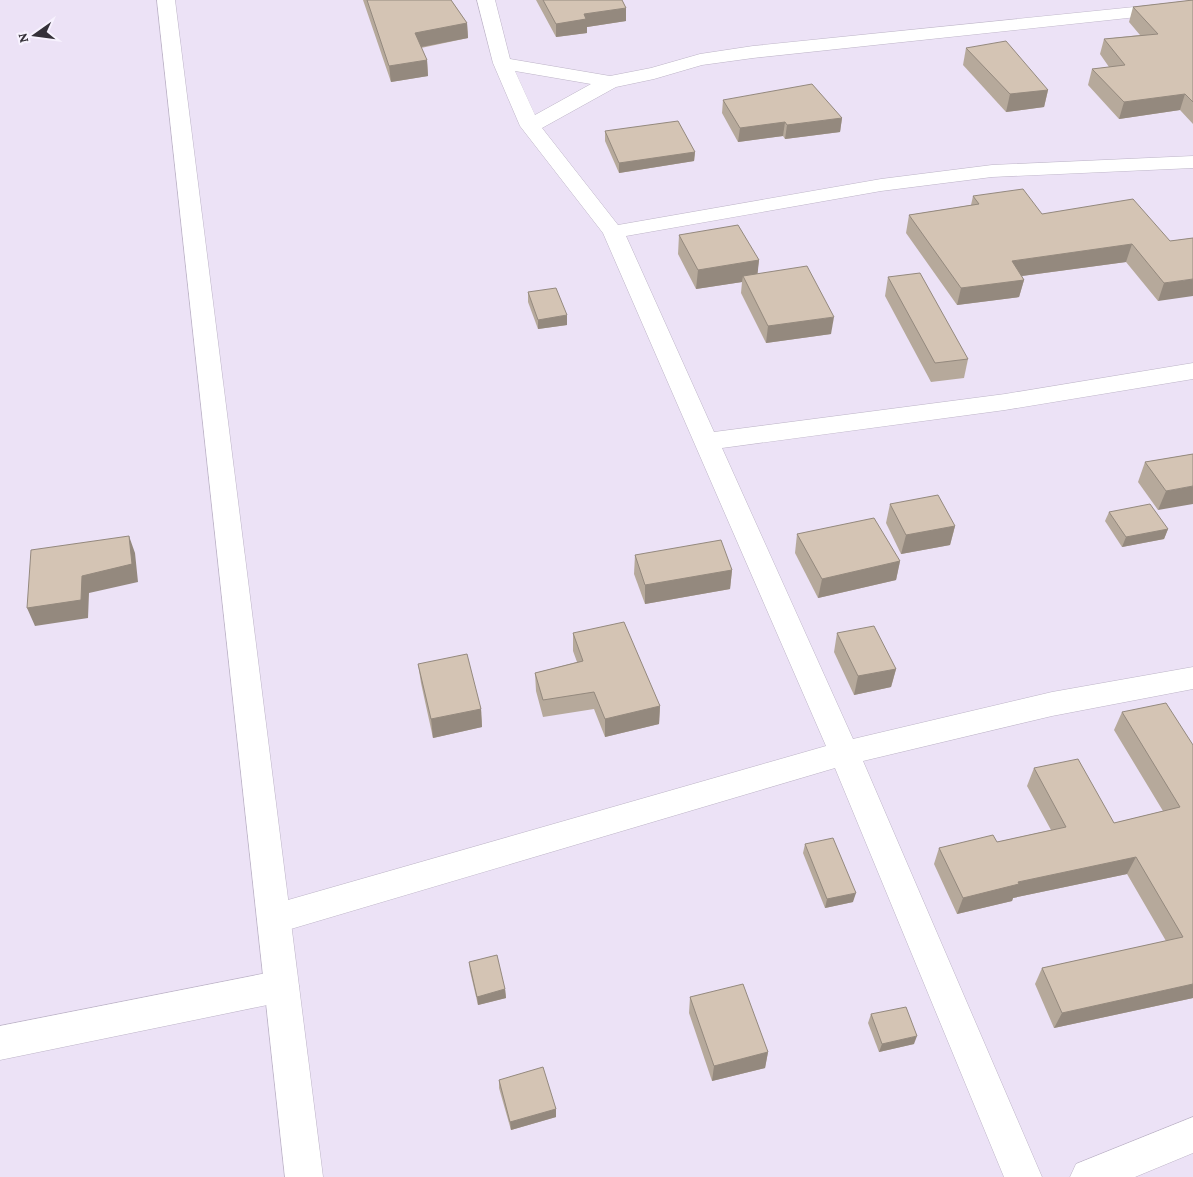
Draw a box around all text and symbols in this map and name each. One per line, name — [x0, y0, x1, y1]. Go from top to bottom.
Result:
north arrow — [10, 10, 60, 60]
text: N — [13, 31, 31, 45]

